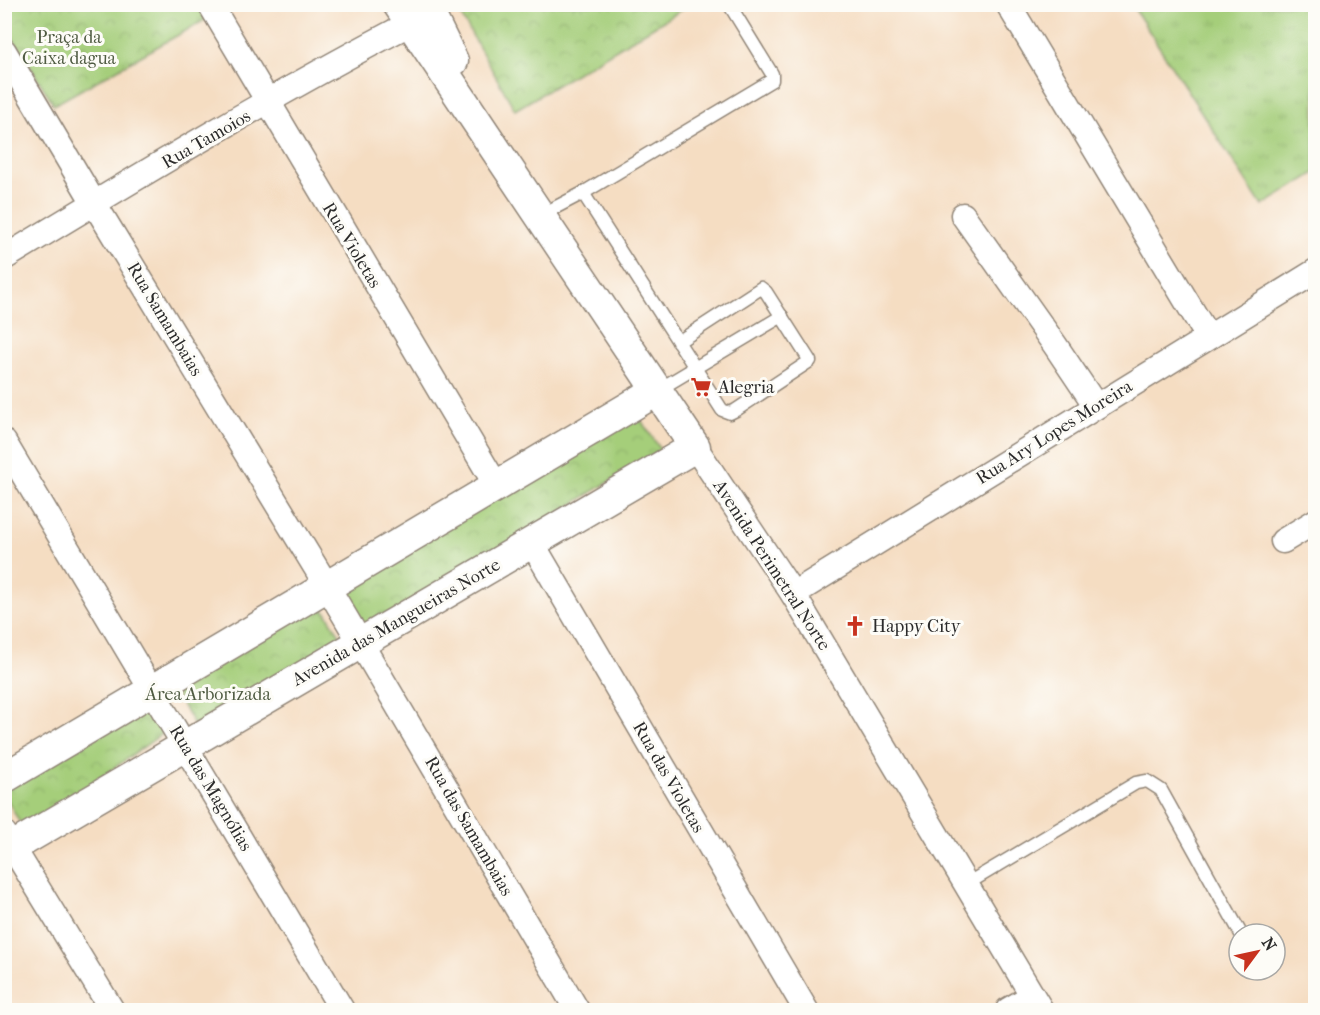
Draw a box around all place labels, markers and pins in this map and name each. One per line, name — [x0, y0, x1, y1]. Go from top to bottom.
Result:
supermarket icon: Alegria — [689, 375, 713, 399]
place label: Alegria — [717, 377, 775, 398]
church icon: Happy City — [843, 614, 867, 638]
place label: Happy City — [872, 616, 962, 637]

